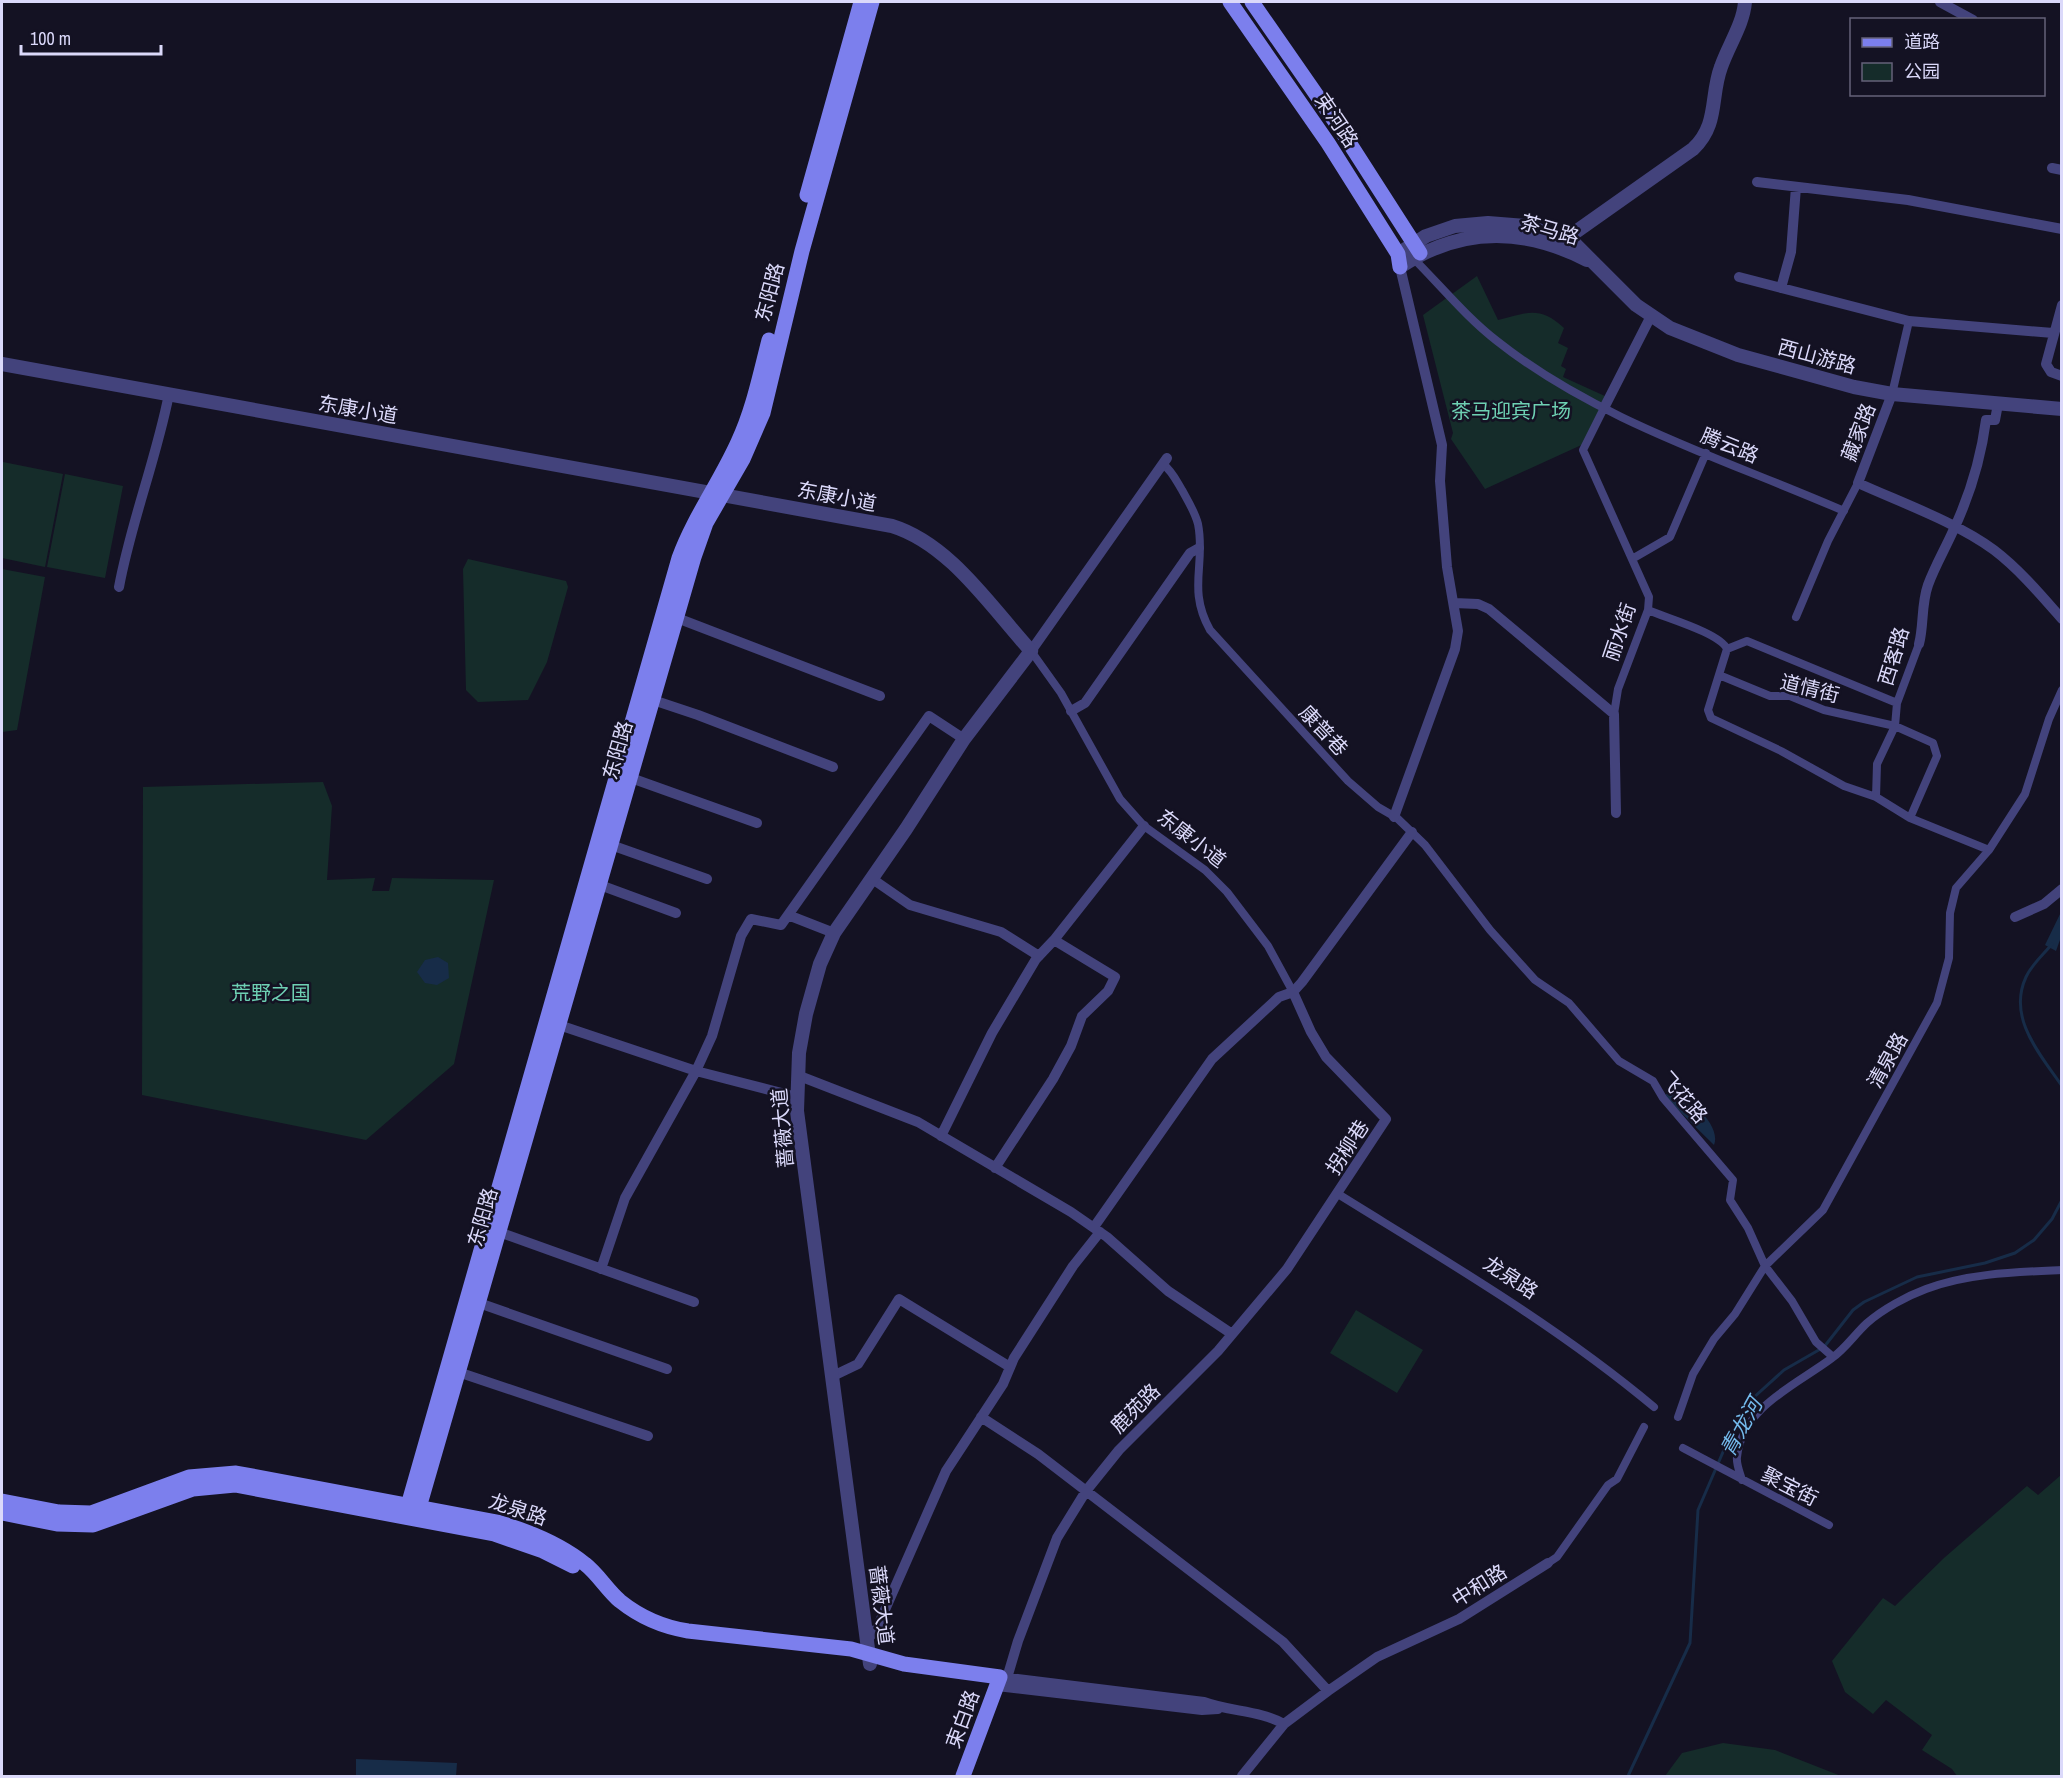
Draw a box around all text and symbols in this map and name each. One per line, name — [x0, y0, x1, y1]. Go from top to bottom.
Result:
scale bar — [21, 18, 160, 56]
legend — [1850, 18, 2045, 96]
text: 100 m — [30, 26, 71, 51]
text: 道路 — [1904, 29, 1940, 54]
text: 公园 — [1904, 59, 1940, 84]
street label: 束河路 — [1309, 88, 1365, 152]
street label: 茶马路 — [1517, 208, 1583, 250]
street label: 东阳路 — [748, 260, 790, 324]
street label: 西山游路 — [1775, 333, 1859, 379]
street label: 东康小道 — [316, 389, 400, 429]
park label: 茶马迎宾广场 — [1451, 397, 1571, 424]
street label: 藏家路 — [1835, 399, 1881, 465]
street label: 腾云路 — [1697, 421, 1763, 469]
street label: 东康小道 — [795, 475, 879, 517]
street label: 丽水街 — [1596, 599, 1642, 665]
street label: 西客路 — [1871, 623, 1915, 689]
street label: 道情街 — [1778, 668, 1842, 708]
street label: 康普巷 — [1294, 699, 1354, 761]
street label: 东阳路 — [596, 717, 638, 783]
street label: 东康小道 — [1152, 803, 1232, 873]
park label: 荒野之国 — [231, 979, 311, 1006]
street label: 清泉路 — [1861, 1027, 1913, 1093]
street label: 飞花路 — [1654, 1066, 1714, 1128]
street label: 蔷薇大道 — [765, 1087, 799, 1169]
street label: 拐柳巷 — [1319, 1114, 1375, 1180]
street label: 东阳路 — [461, 1184, 503, 1250]
street label: 龙泉路 — [1478, 1249, 1544, 1305]
street label: 鹿苑路 — [1104, 1377, 1166, 1439]
water label: 青龙河 — [1713, 1389, 1771, 1462]
street label: 聚宝街 — [1757, 1460, 1823, 1512]
street label: 龙泉路 — [485, 1487, 551, 1531]
street label: 中和路 — [1446, 1558, 1512, 1612]
street label: 蔷薇大道 — [864, 1564, 900, 1646]
street label: 束白路 — [939, 1686, 985, 1752]

